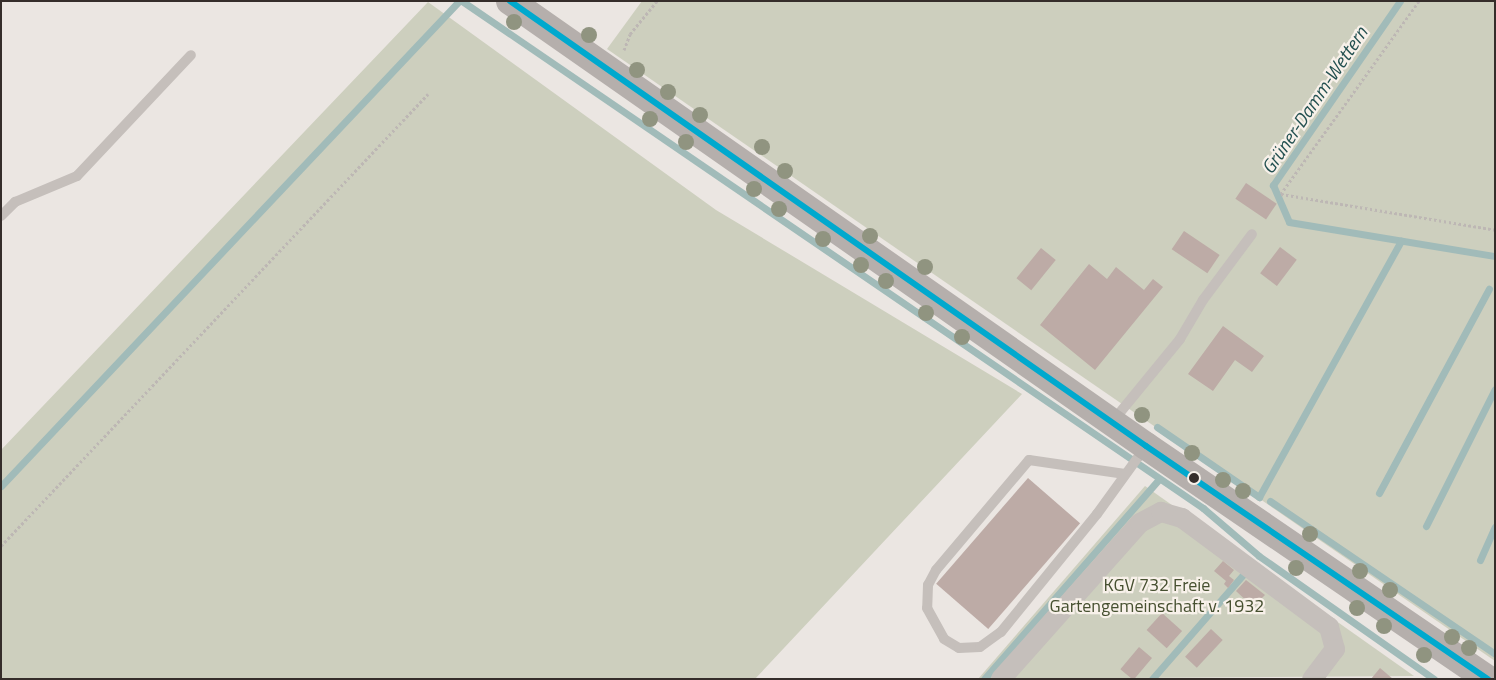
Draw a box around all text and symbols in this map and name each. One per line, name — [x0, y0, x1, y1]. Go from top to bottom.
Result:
water label: Grüner-Damm-Wettern — [1256, 22, 1372, 178]
unlabelled marker — [1189, 473, 1199, 483]
park label: KGV 732 Freie Gartengemeinschaft v. 1932 — [1050, 575, 1264, 618]

